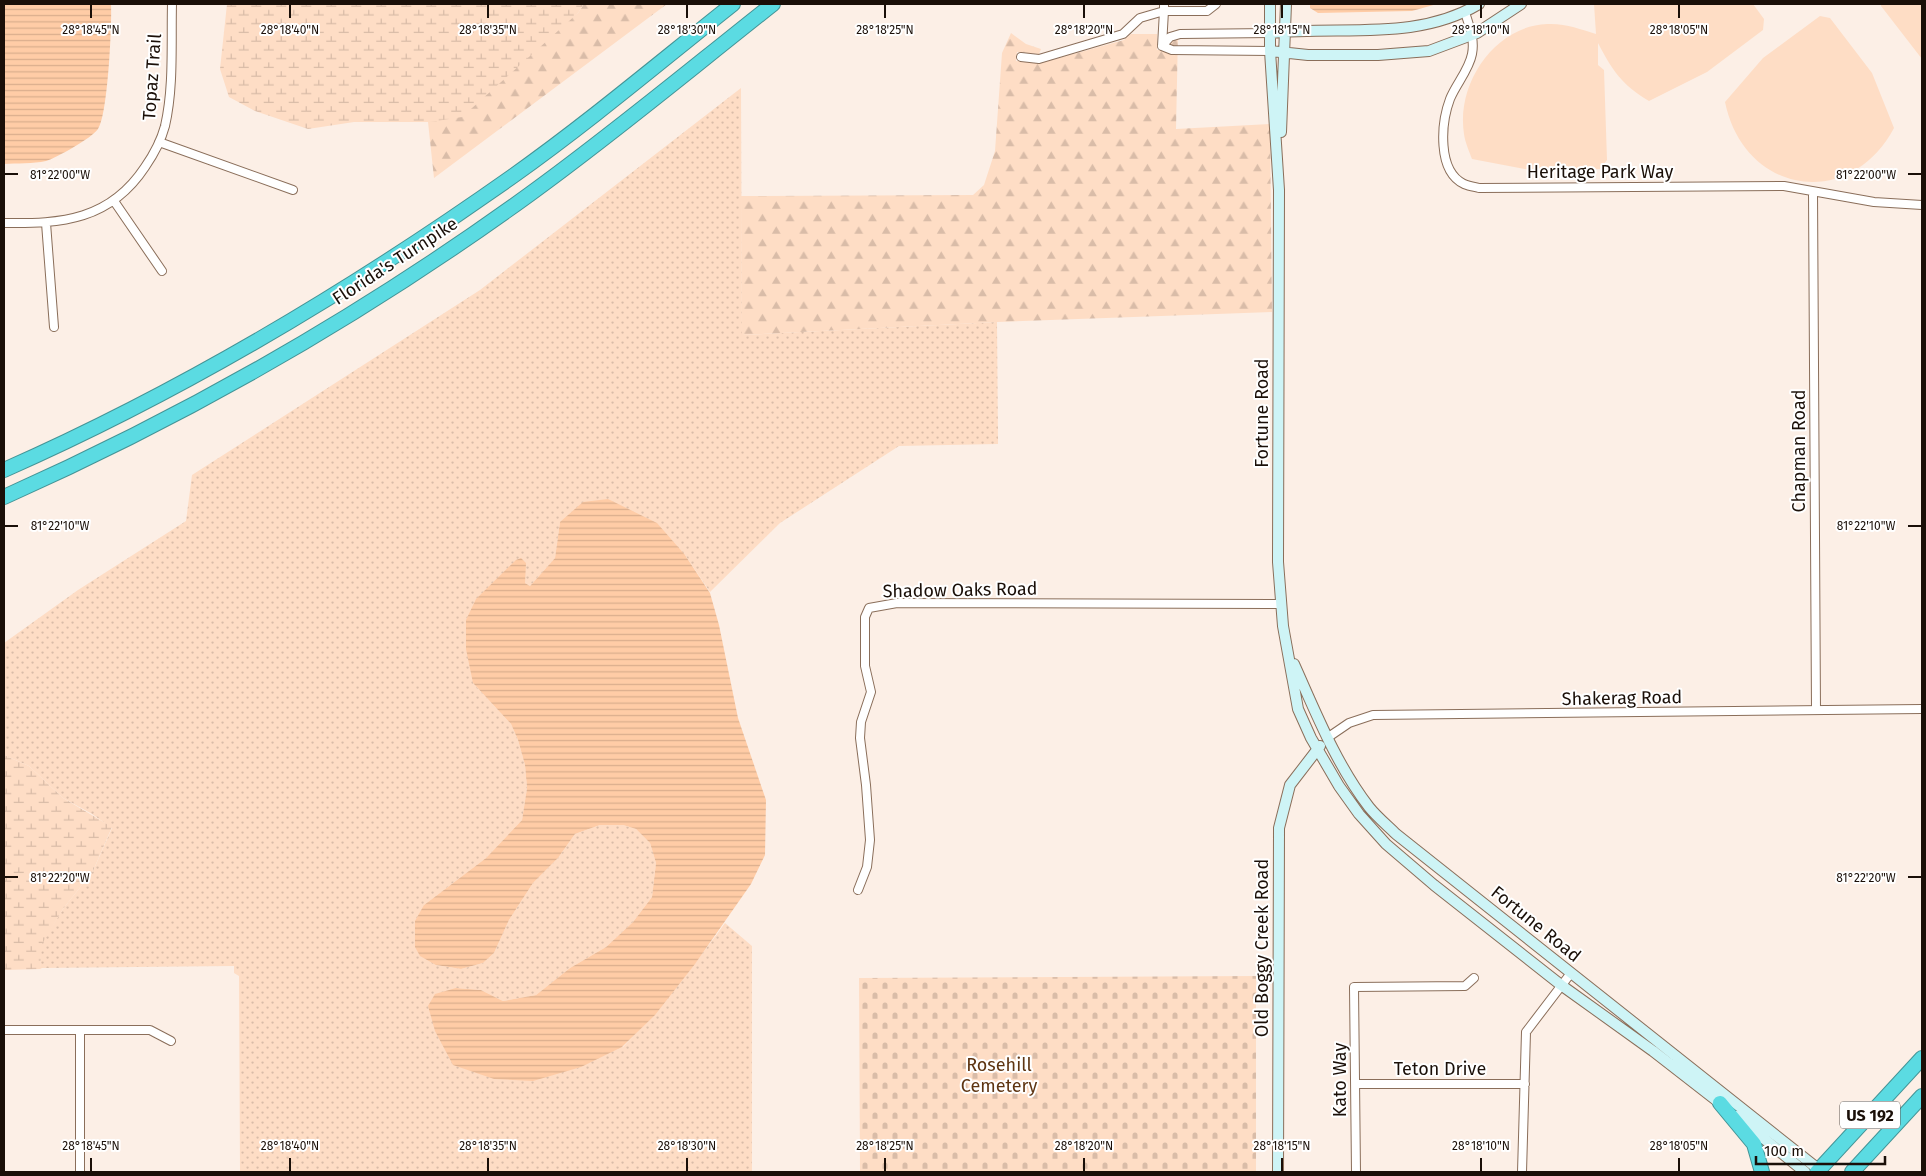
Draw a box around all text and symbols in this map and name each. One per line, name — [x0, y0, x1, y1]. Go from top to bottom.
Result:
text: 28°18'45"N — [62, 23, 120, 37]
text: 28°18'40"N — [261, 23, 319, 37]
text: 28°18'35"N — [459, 23, 517, 37]
text: 28°18'30"N — [658, 23, 716, 37]
text: 28°18'25"N — [856, 23, 914, 37]
text: 28°18'20"N — [1055, 23, 1113, 37]
text: 28°18'15"N — [1254, 23, 1310, 37]
text: 28°18'10"N — [1452, 23, 1510, 37]
text: 28°18'05"N — [1650, 23, 1708, 37]
street label: Topaz Trail — [138, 33, 166, 121]
street label: Heritage Park Way — [1527, 161, 1673, 183]
text: 81°22'00"W — [30, 168, 90, 182]
text: 81°22'00"W — [1836, 168, 1896, 182]
street label: Florida's Turnpike — [328, 212, 462, 310]
street label: Fortune Road — [1251, 358, 1273, 468]
street label: Chapman Road — [1788, 390, 1810, 512]
text: 81°22'10"W — [31, 519, 89, 533]
text: 81°22'10"W — [1837, 519, 1895, 533]
street label: Shadow Oaks Road — [882, 578, 1038, 602]
street label: Shakerag Road — [1562, 686, 1682, 710]
street label: Old Boggy Creek Road — [1251, 859, 1273, 1037]
text: 81°22'20"W — [30, 871, 90, 885]
text: 81°22'20"W — [1836, 871, 1896, 885]
street label: Fortune Road — [1487, 881, 1585, 967]
street label: Kato Way — [1329, 1043, 1351, 1117]
park label: Rosehill Cemetery — [961, 1054, 1037, 1097]
street label: Teton Drive — [1394, 1058, 1486, 1080]
road number: US 192 — [1840, 1102, 1900, 1128]
scale bar — [1756, 1134, 1885, 1166]
text: 28°18'45"N — [62, 1139, 120, 1153]
text: 28°18'40"N — [261, 1139, 319, 1153]
text: 28°18'35"N — [459, 1139, 517, 1153]
text: 28°18'30"N — [658, 1139, 716, 1153]
text: 28°18'25"N — [856, 1139, 914, 1153]
text: 28°18'20"N — [1055, 1139, 1113, 1153]
text: 28°18'15"N — [1254, 1139, 1310, 1153]
text: 28°18'10"N — [1452, 1139, 1510, 1153]
text: 28°18'05"N — [1650, 1139, 1708, 1153]
text: 100 m — [1764, 1142, 1804, 1160]

